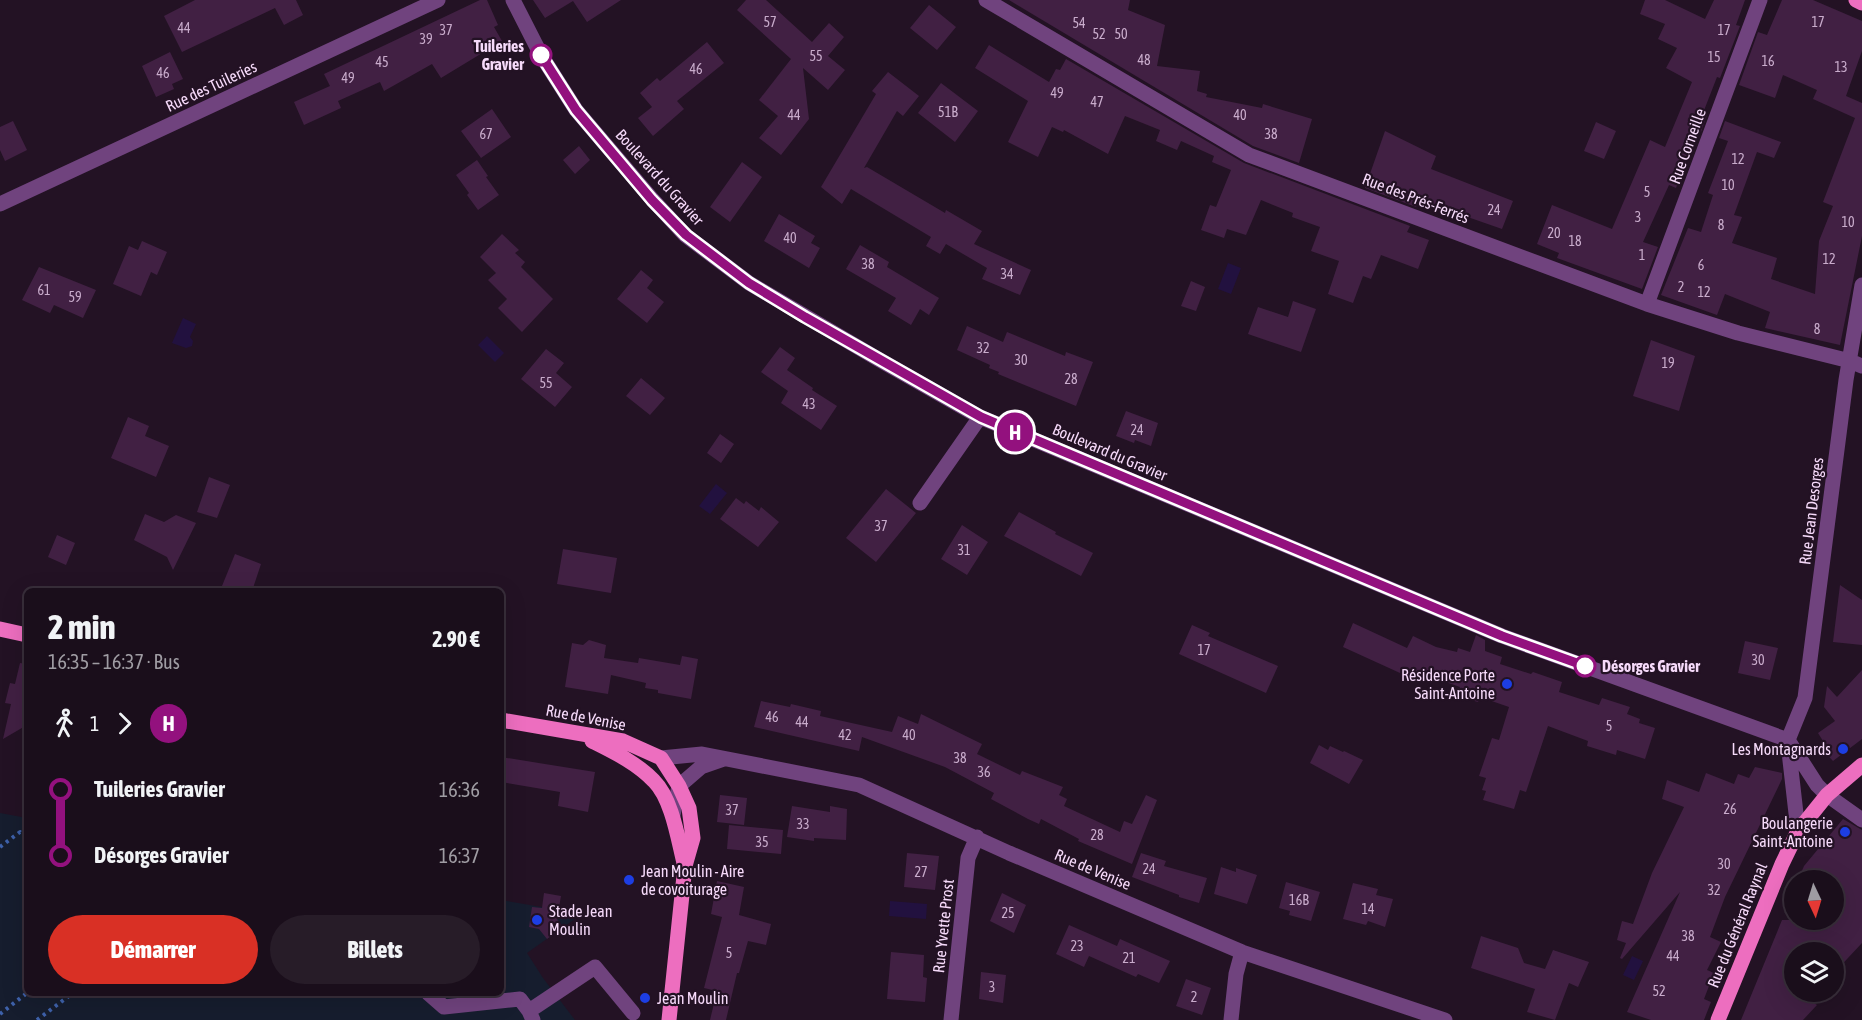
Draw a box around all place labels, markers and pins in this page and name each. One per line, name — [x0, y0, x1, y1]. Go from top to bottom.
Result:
place label: Tuileries Gravier — [474, 37, 524, 73]
marker: Tuileries Gravier — [530, 44, 552, 66]
marker: Désorges Gravier — [1574, 655, 1596, 677]
place label: Désorges Gravier — [1602, 657, 1700, 675]
place label: Résidence Porte Saint-Antoine — [1401, 666, 1495, 702]
marker: Résidence Porte Saint-Antoine — [1500, 677, 1514, 691]
place label: Les Montagnards — [1732, 740, 1831, 759]
marker: Les Montagnards — [1836, 742, 1850, 756]
place label: Boulangerie Saint-Antoine — [1753, 814, 1833, 850]
marker: Boulangerie Saint-Antoine — [1838, 825, 1852, 839]
place label: Jean Moulin - Aire de covoiturage — [641, 862, 744, 899]
marker: Jean Moulin - Aire de covoiturage — [622, 873, 636, 887]
place label: Stade Jean Moulin — [549, 902, 612, 938]
marker: Stade Jean Moulin — [530, 913, 544, 927]
place label: Jean Moulin — [657, 989, 728, 1007]
marker: Jean Moulin — [638, 991, 652, 1005]

